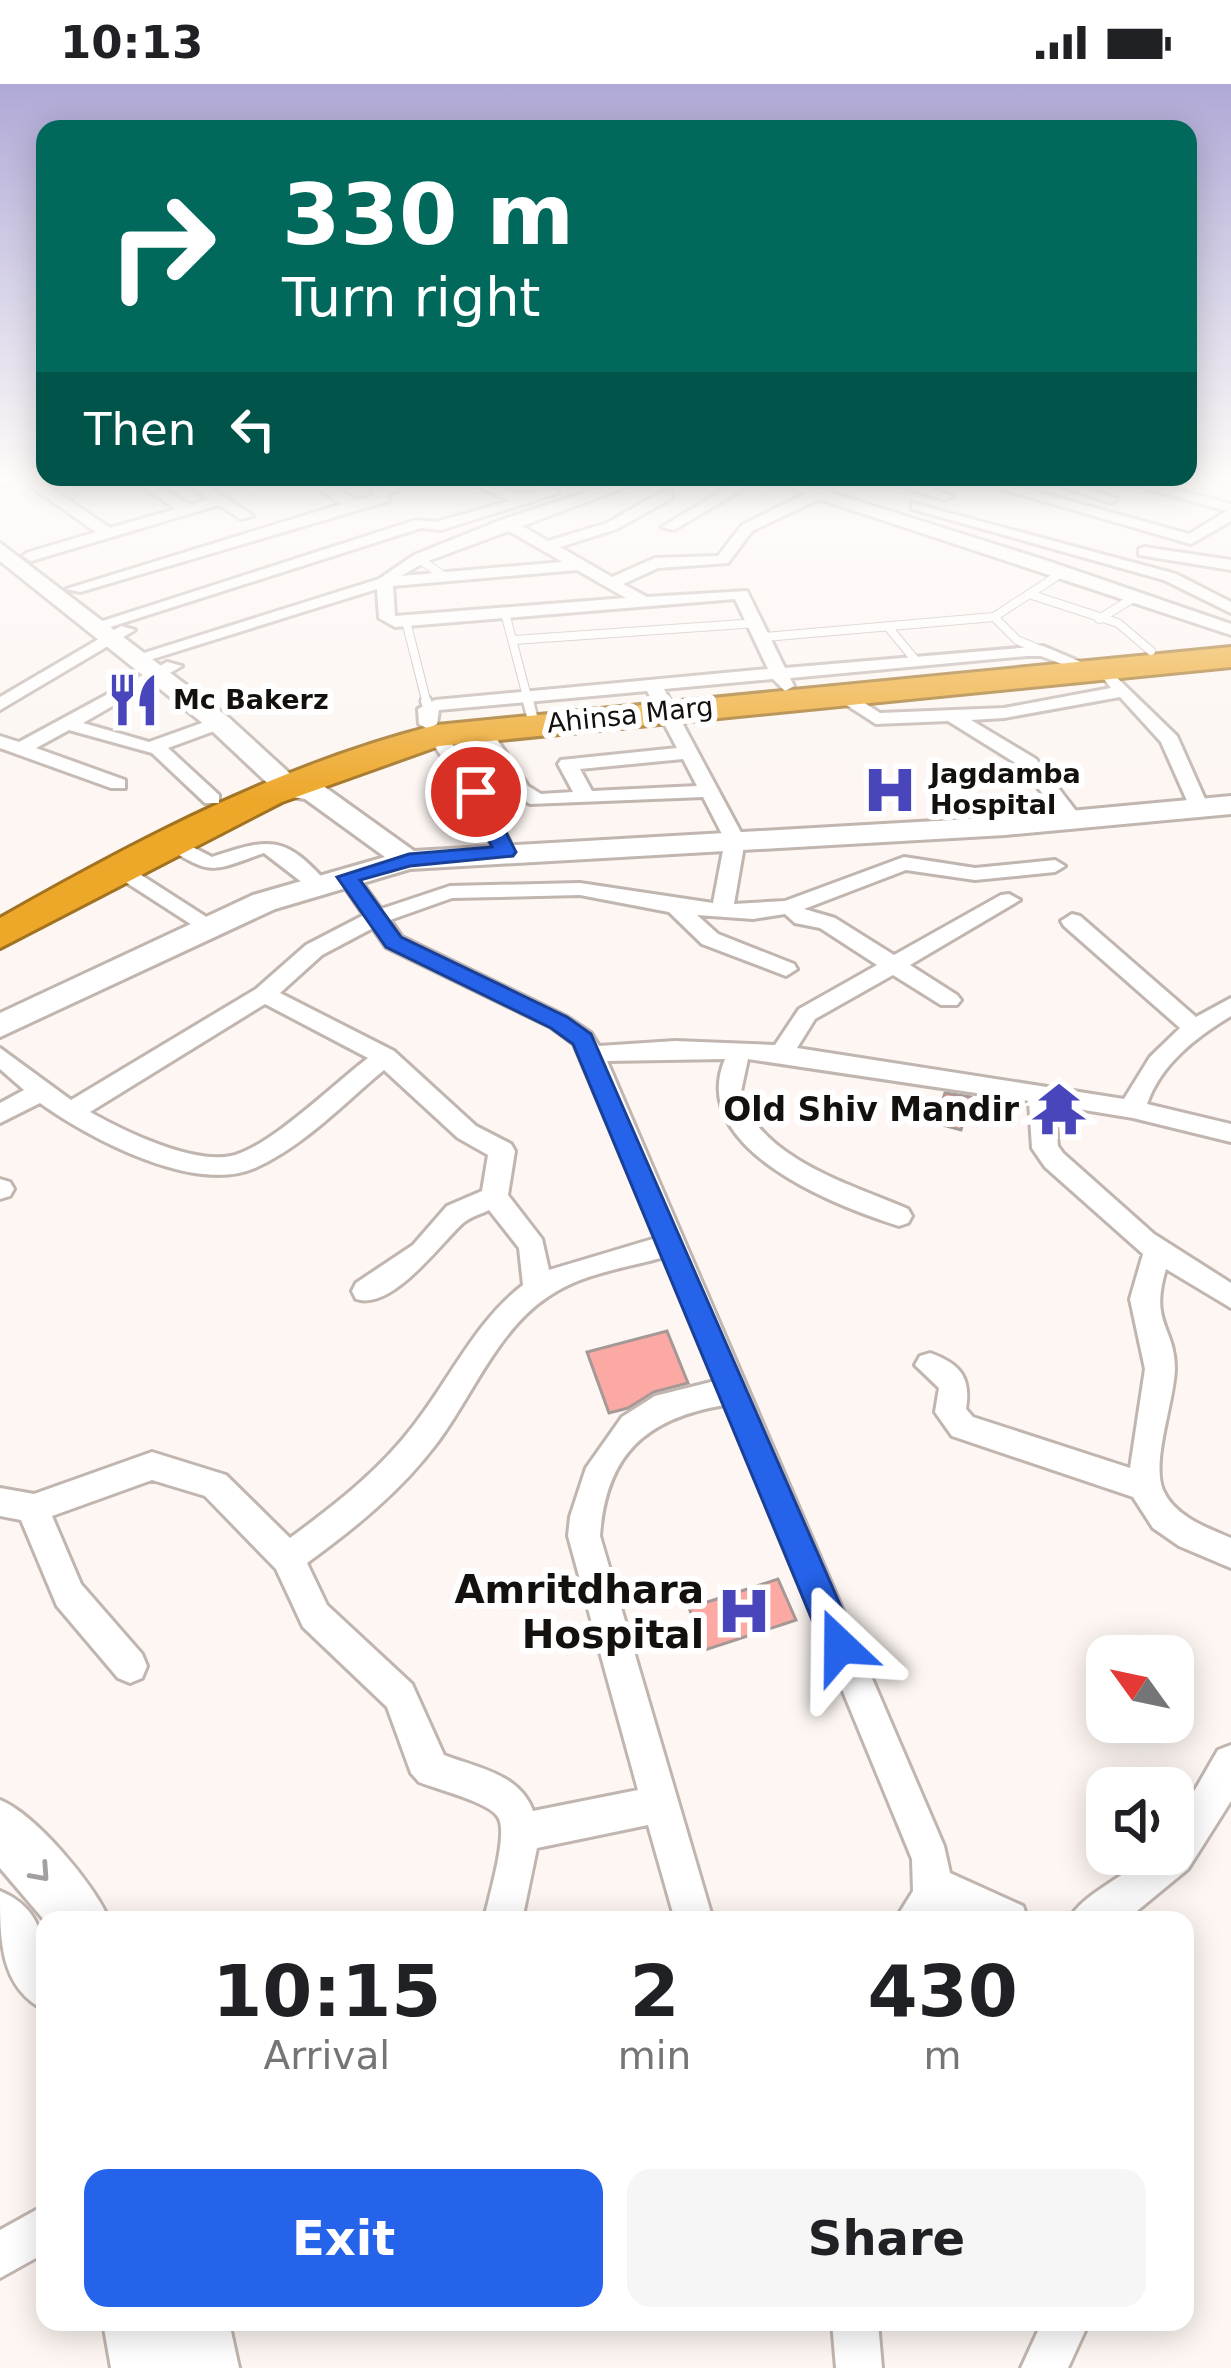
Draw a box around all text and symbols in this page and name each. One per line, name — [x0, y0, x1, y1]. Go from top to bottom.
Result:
text: 10:13 — [60, 16, 203, 69]
text: 330 m — [282, 166, 574, 264]
icon: right — [84, 168, 240, 324]
text: Turn right — [282, 266, 541, 329]
icon: left — [220, 396, 286, 462]
text: Then — [84, 403, 196, 456]
restaurant icon: Mc Bakerz — [104, 671, 162, 729]
place label: Mc Bakerz — [173, 684, 329, 715]
street label: Ahinsa Marg — [545, 690, 715, 739]
pin — [425, 741, 527, 843]
place label: Jagdamba Hospital — [928, 758, 1081, 820]
icon: arrive — [443, 759, 509, 825]
hospital icon: Jagdamba Hospital — [861, 761, 919, 819]
temple icon: Old Shiv Mandir — [1030, 1080, 1088, 1138]
place label: Old Shiv Mandir — [723, 1090, 1020, 1129]
place label: Amritdhara Hospital — [454, 1567, 704, 1657]
hospital icon: Amritdhara Hospital — [715, 1582, 773, 1640]
position arrow — [777, 1583, 903, 1709]
north arrow — [1086, 1635, 1194, 1743]
map controls — [1086, 1635, 1194, 1875]
button: sound — [1086, 1767, 1194, 1875]
one-way arrow — [27, 1860, 48, 1881]
text: 10:15 — [212, 1949, 441, 2033]
text: 2 — [629, 1949, 679, 2033]
text: 430 — [867, 1949, 1018, 2033]
text: Arrival — [263, 2033, 390, 2078]
text: min — [618, 2033, 691, 2078]
text: m — [924, 2033, 962, 2078]
button: Exit — [84, 2169, 603, 2307]
button: Share — [627, 2169, 1146, 2307]

